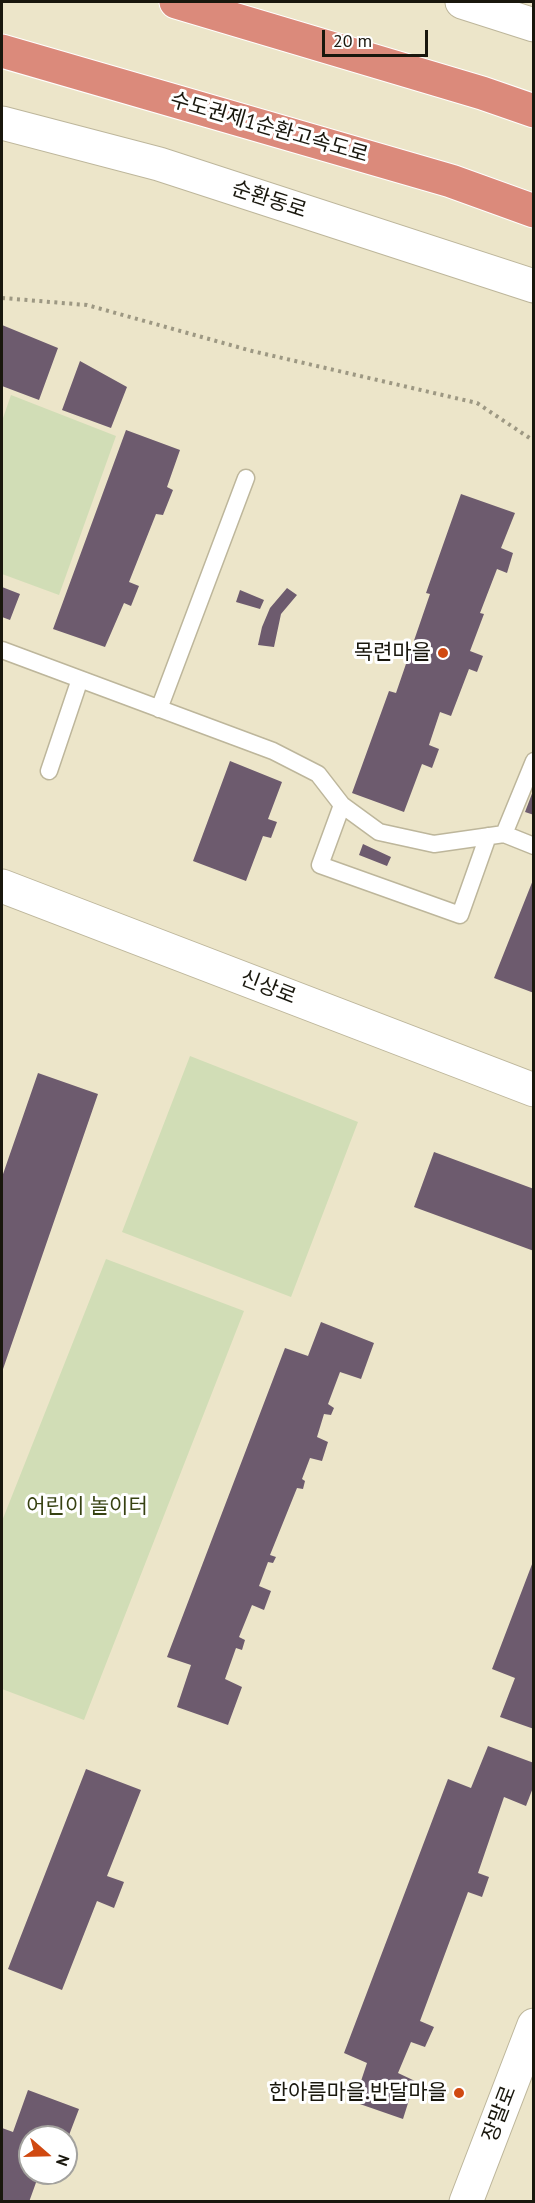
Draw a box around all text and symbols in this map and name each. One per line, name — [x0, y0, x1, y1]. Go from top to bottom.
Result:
scale bar — [325, 18, 432, 56]
text: 20 m — [333, 29, 372, 52]
street label: 수도권제1순환고속도로 — [167, 88, 371, 168]
street label: 순환동로 — [228, 176, 310, 224]
place label: 목련마을 — [354, 640, 431, 666]
marker: 목련마을 — [436, 646, 450, 660]
street label: 신상로 — [236, 966, 300, 1010]
park label: 어린이 놀이터 — [26, 1494, 148, 1520]
place label: 한아름마을.반달마을 — [269, 2080, 447, 2106]
street label: 장말로 — [478, 2082, 522, 2146]
marker: 한아름마을.반달마을 — [452, 2086, 466, 2100]
north arrow — [18, 2125, 78, 2185]
text: N — [52, 2152, 74, 2169]

